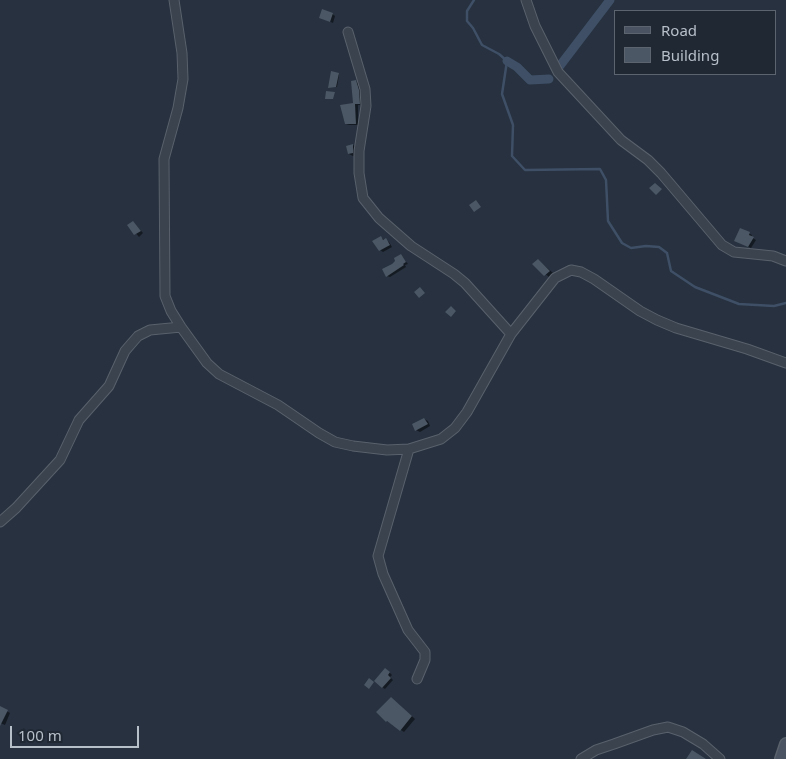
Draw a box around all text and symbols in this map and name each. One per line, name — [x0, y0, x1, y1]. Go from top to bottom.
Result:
legend — [614, 10, 776, 75]
text: Road — [661, 20, 697, 40]
text: Building — [661, 45, 719, 65]
scale bar — [12, 716, 141, 748]
text: 100 m — [18, 725, 62, 745]

